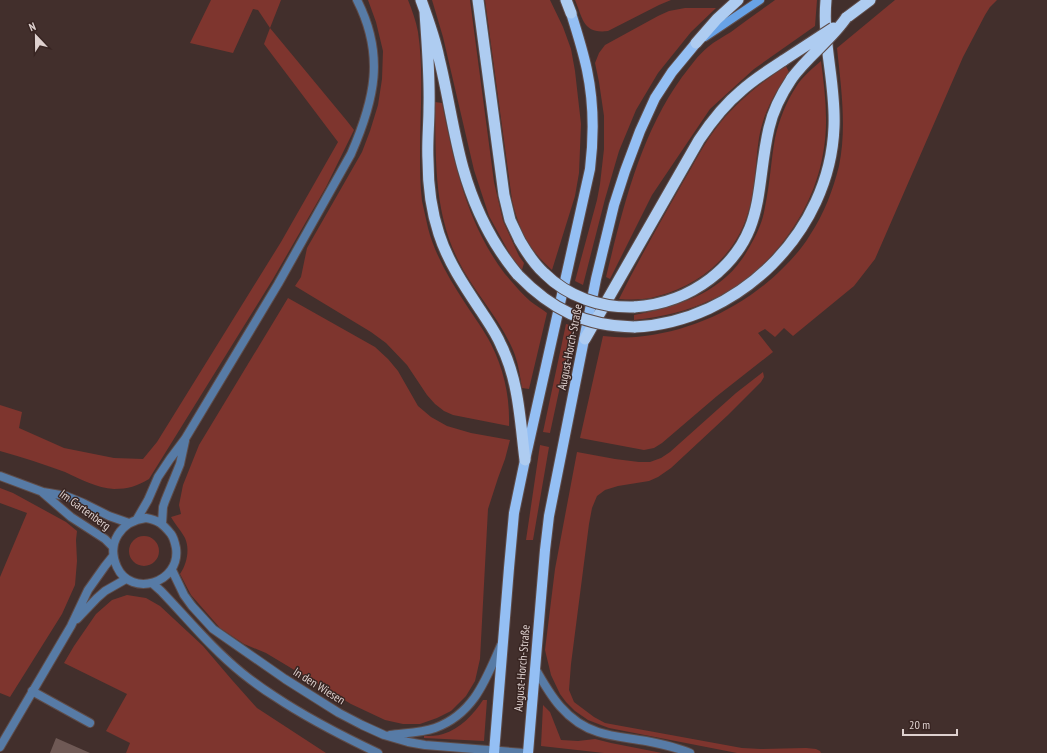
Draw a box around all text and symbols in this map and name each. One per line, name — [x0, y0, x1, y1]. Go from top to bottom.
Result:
north arrow — [16, 16, 56, 56]
text: N — [27, 19, 38, 34]
street label: August-Horch-Straße — [554, 303, 585, 391]
street label: Im Gartenberg — [57, 486, 114, 533]
street label: August-Horch-Straße — [510, 624, 533, 712]
street label: In den Wiesen — [291, 664, 348, 707]
scale bar — [903, 711, 957, 737]
text: 20 m — [909, 717, 930, 732]

